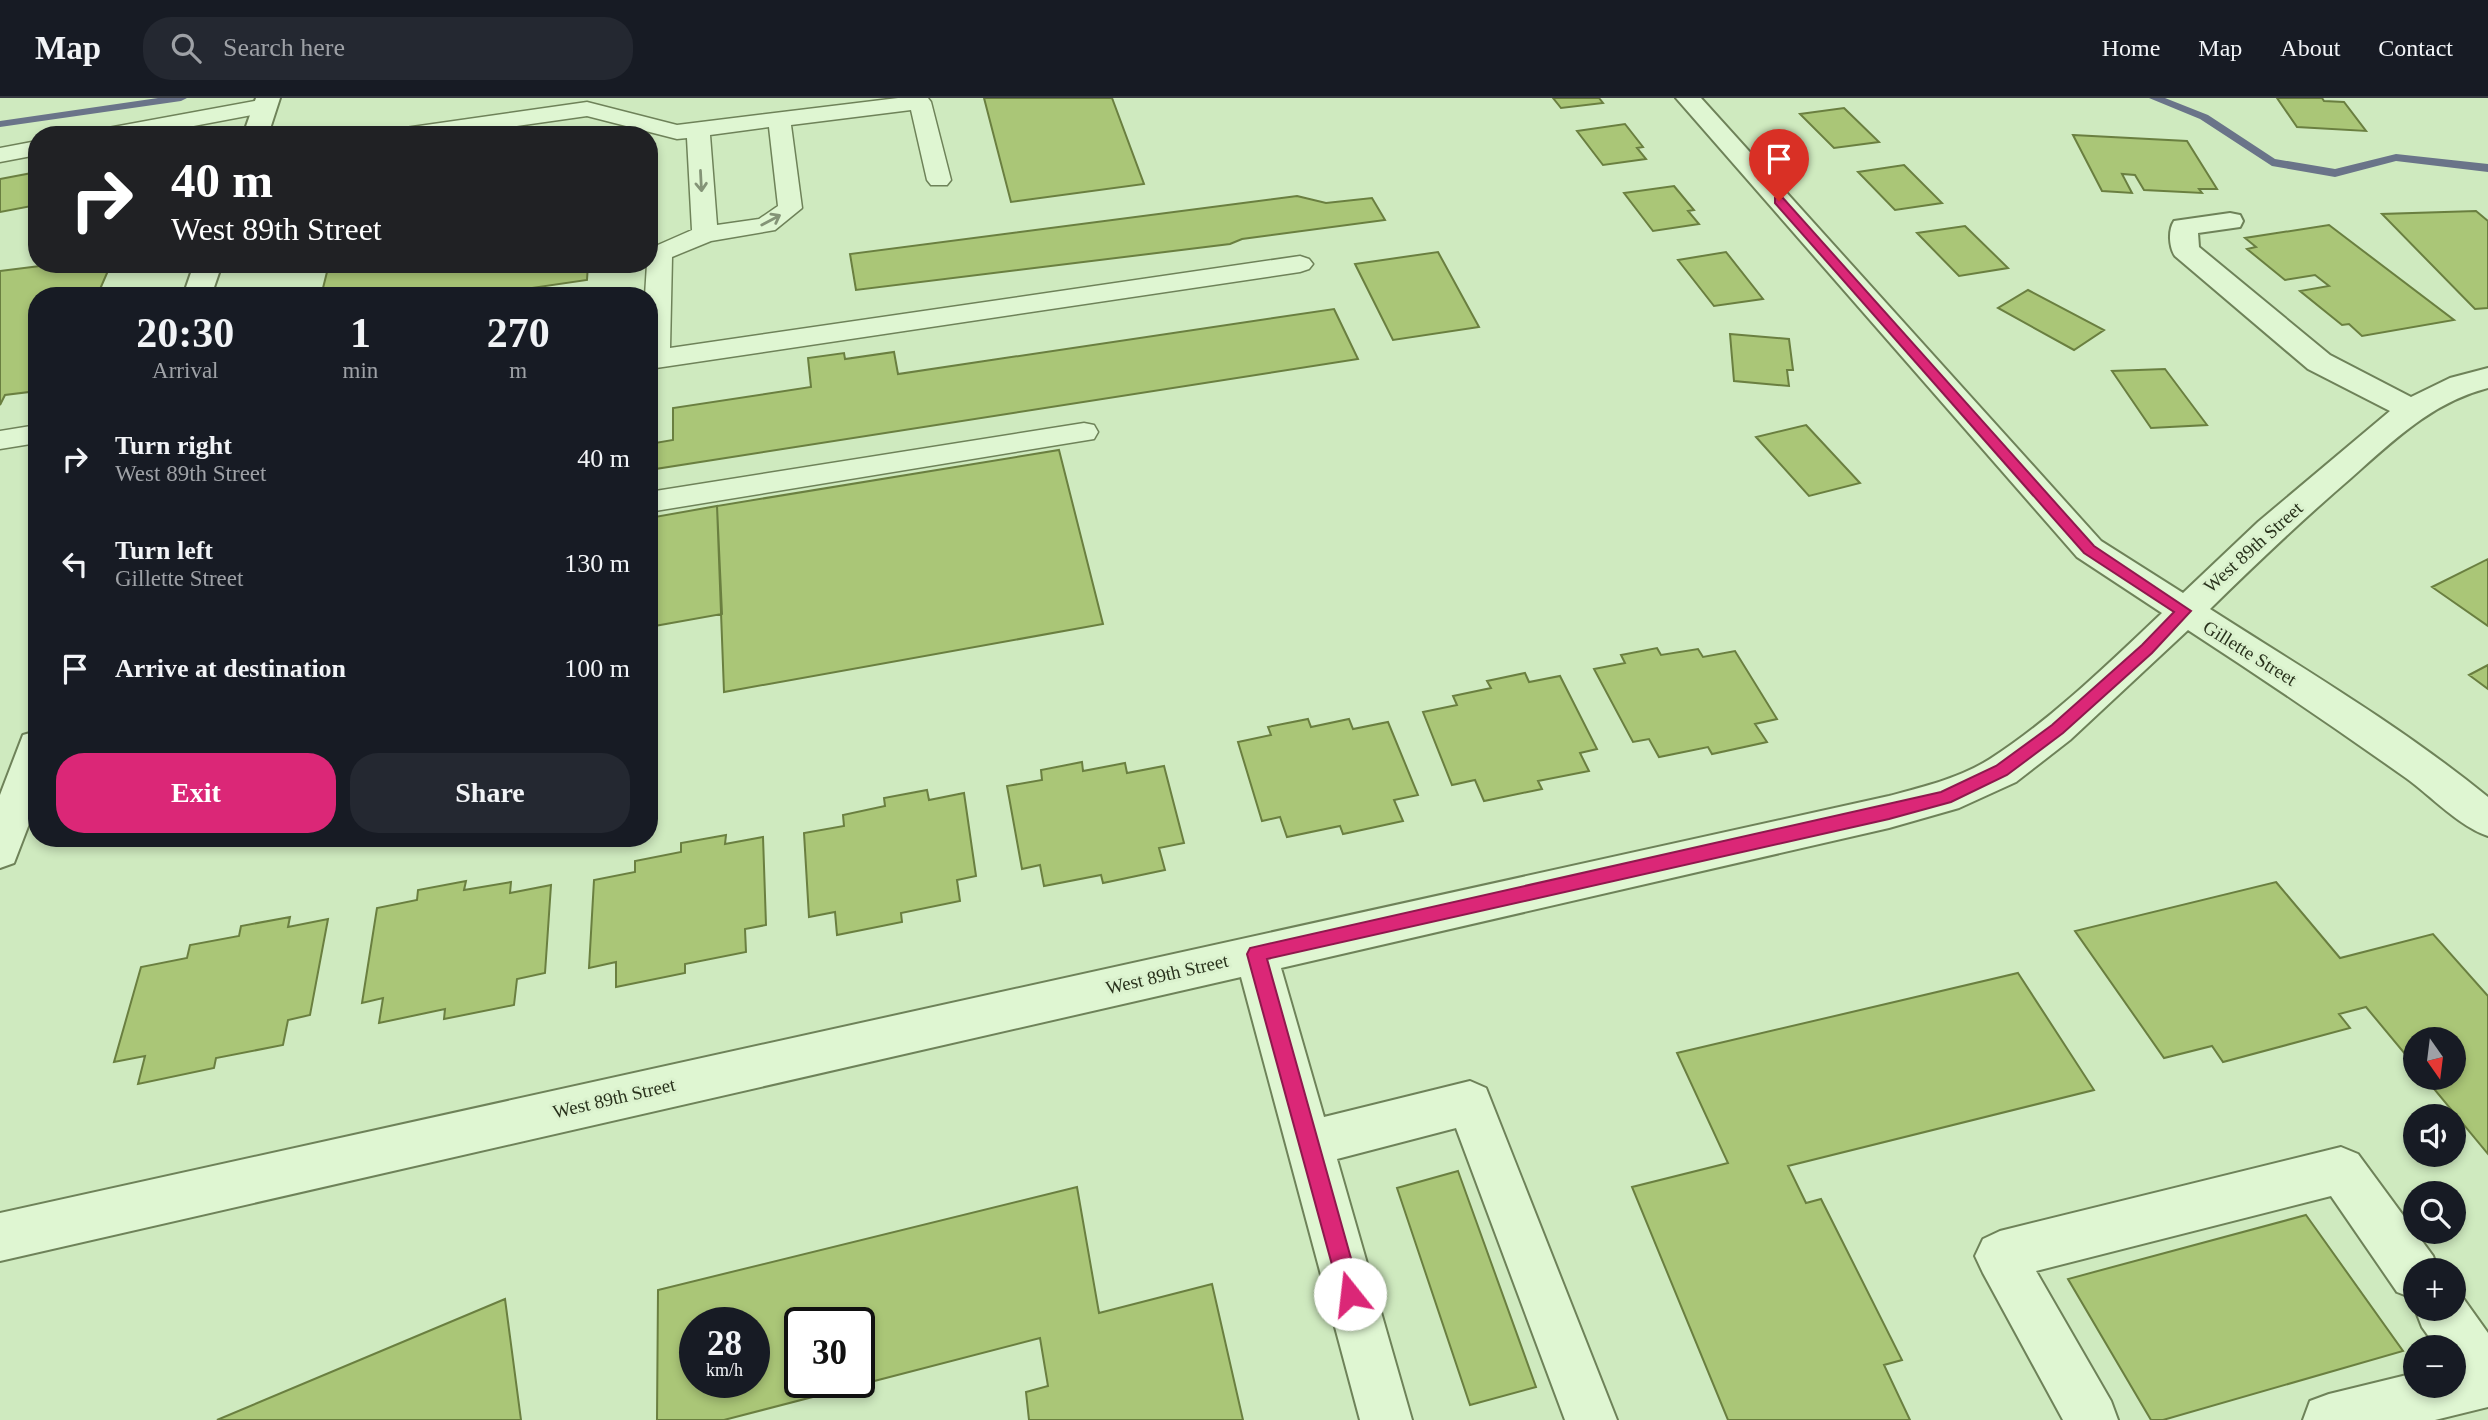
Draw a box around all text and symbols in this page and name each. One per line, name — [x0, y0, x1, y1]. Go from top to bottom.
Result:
search box — [143, 17, 633, 80]
icon: search — [167, 29, 205, 67]
text: Map — [35, 30, 101, 66]
text: Search here — [223, 33, 345, 62]
text: Home — [2102, 35, 2160, 61]
text: Map — [2198, 35, 2242, 61]
text: About — [2280, 35, 2340, 61]
text: Contact — [2378, 35, 2453, 61]
pin — [1749, 129, 1809, 201]
icon: arrive — [1760, 140, 1798, 178]
text: 40 m — [171, 153, 273, 208]
icon: right — [56, 154, 147, 245]
one-way arrow — [695, 170, 708, 193]
text: West 89th Street — [171, 211, 382, 247]
one-way arrow — [760, 213, 780, 227]
text: 20:30 — [136, 310, 234, 356]
text: 1 — [350, 310, 371, 356]
text: 270 — [487, 310, 550, 356]
text: Arrival — [152, 358, 219, 383]
text: min — [343, 358, 378, 383]
text: m — [509, 358, 527, 383]
text: Turn right — [115, 431, 232, 460]
icon: right — [56, 440, 94, 478]
text: 40 m — [577, 444, 630, 473]
text: West 89th Street — [115, 461, 266, 486]
street label: West 89th Street — [2199, 497, 2307, 597]
text: Turn left — [115, 536, 213, 565]
icon: left — [56, 545, 94, 583]
text: 130 m — [564, 549, 630, 578]
text: Gillette Street — [115, 566, 243, 591]
street label: Gillette Street — [2199, 616, 2301, 690]
icon: arrive — [56, 650, 94, 688]
text: Arrive at destination — [115, 654, 346, 683]
text: 100 m — [564, 654, 630, 683]
button: Exit — [56, 753, 336, 833]
button: Share — [350, 753, 630, 833]
street label: West 89th Street — [1104, 950, 1231, 998]
north arrow — [2403, 1027, 2466, 1090]
map controls — [2403, 1027, 2466, 1398]
street label: West 89th Street — [551, 1074, 678, 1122]
button: sound — [2403, 1104, 2466, 1167]
button: search — [2403, 1181, 2466, 1244]
position arrow — [1313, 1257, 1387, 1331]
button: + — [2403, 1258, 2466, 1321]
speed limit sign: 30 — [784, 1307, 875, 1398]
text: 28 — [707, 1324, 742, 1363]
button: − — [2403, 1335, 2466, 1398]
text: km/h — [706, 1360, 743, 1380]

